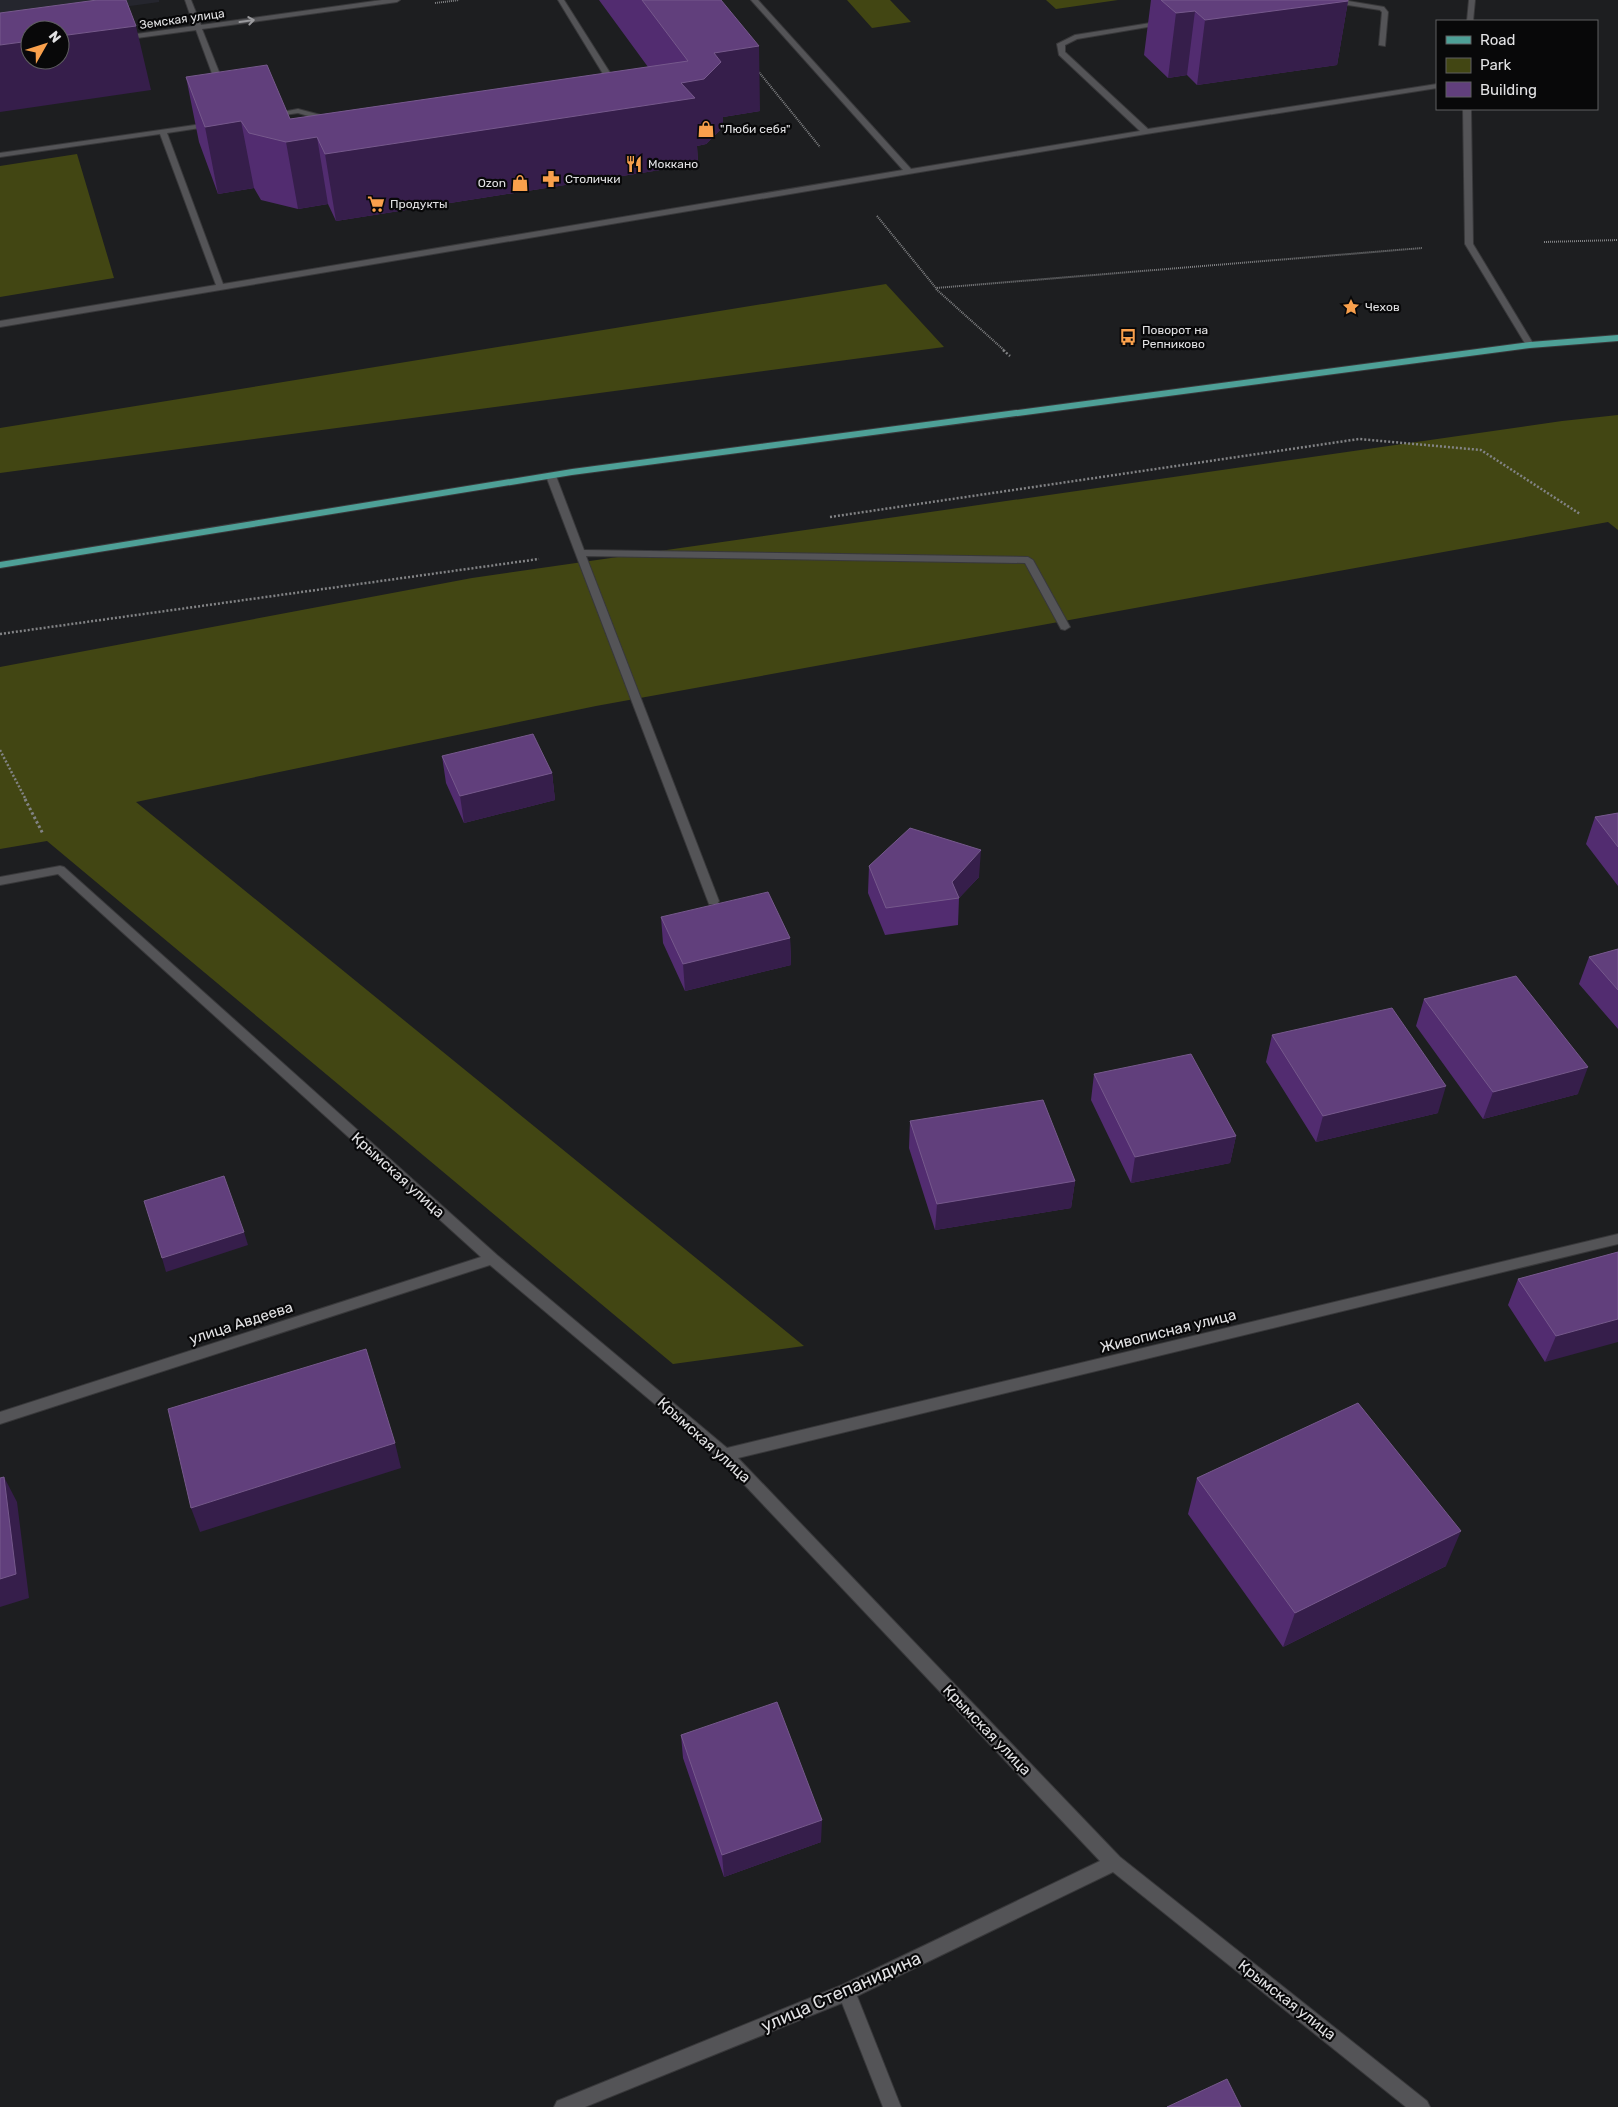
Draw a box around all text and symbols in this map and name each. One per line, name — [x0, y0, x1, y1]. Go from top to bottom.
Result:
street label: Земская улица — [138, 6, 226, 32]
one-way arrow — [239, 16, 255, 26]
north arrow — [20, 20, 70, 70]
legend — [1436, 20, 1598, 110]
text: N — [45, 28, 64, 46]
text: Road — [1480, 31, 1516, 49]
text: Park — [1480, 56, 1511, 74]
text: Building — [1480, 81, 1537, 99]
shop icon: "Люби себя" — [696, 119, 716, 139]
place label: "Люби себя" — [720, 122, 791, 136]
restaurant icon: Моккано — [624, 154, 644, 174]
place label: Моккано — [648, 157, 698, 171]
pharmacy icon: Столички — [541, 169, 561, 189]
place label: Столички — [565, 172, 621, 186]
shop icon: Ozon — [510, 173, 530, 193]
place label: Ozon — [478, 176, 506, 190]
supermarket icon: Продукты — [366, 194, 386, 214]
place label: Продукты — [390, 197, 447, 211]
place icon: Чехов — [1341, 297, 1361, 317]
place label: Чехов — [1365, 300, 1400, 314]
place label: Поворот на Репниково — [1142, 323, 1208, 351]
bus stop icon: Поворот на Репниково — [1118, 327, 1138, 347]
street label: Крымская улица — [348, 1129, 448, 1221]
street label: улица Авдеева — [187, 1298, 295, 1348]
street label: Живописная улица — [1098, 1305, 1238, 1357]
street label: Крымская улица — [654, 1394, 754, 1486]
street label: Крымская улица — [939, 1681, 1035, 1779]
street label: улица Степанидина — [758, 1947, 924, 2037]
street label: Крымская улица — [1235, 1956, 1339, 2044]

